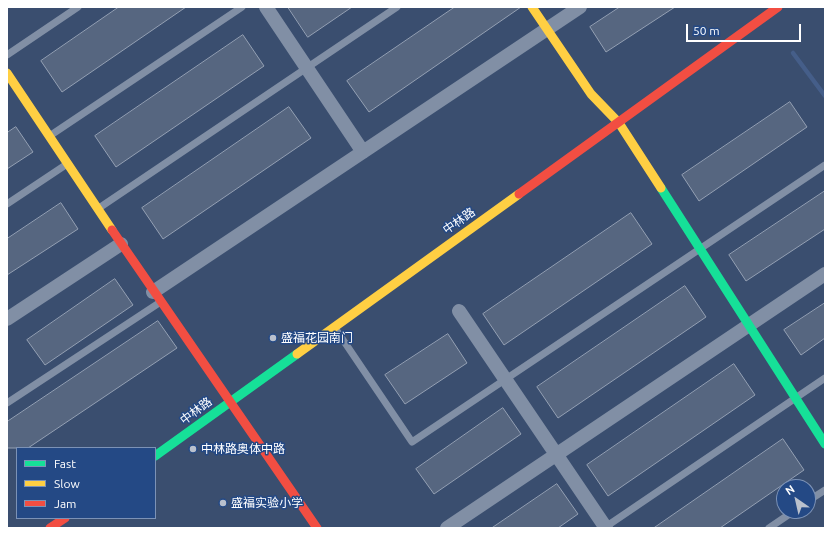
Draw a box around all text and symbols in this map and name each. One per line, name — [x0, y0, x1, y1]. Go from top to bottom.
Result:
scale bar — [688, 16, 803, 42]
text: 50 m — [693, 24, 720, 37]
street label: 中林路 — [440, 205, 478, 237]
place label: 盛福花园南门 — [281, 331, 353, 345]
marker: 盛福花园南门 — [268, 333, 278, 343]
street label: 中林路 — [177, 394, 215, 428]
place label: 中林路奥体中路 — [201, 442, 285, 456]
marker: 中林路奥体中路 — [188, 444, 198, 454]
legend — [16, 447, 156, 519]
text: Fast — [54, 457, 76, 470]
text: Slow — [54, 477, 80, 490]
north arrow — [776, 479, 816, 519]
text: N — [783, 483, 797, 497]
place label: 盛福实验小学 — [231, 496, 303, 510]
text: Jam — [54, 497, 76, 510]
marker: 盛福实验小学 — [218, 498, 228, 508]

